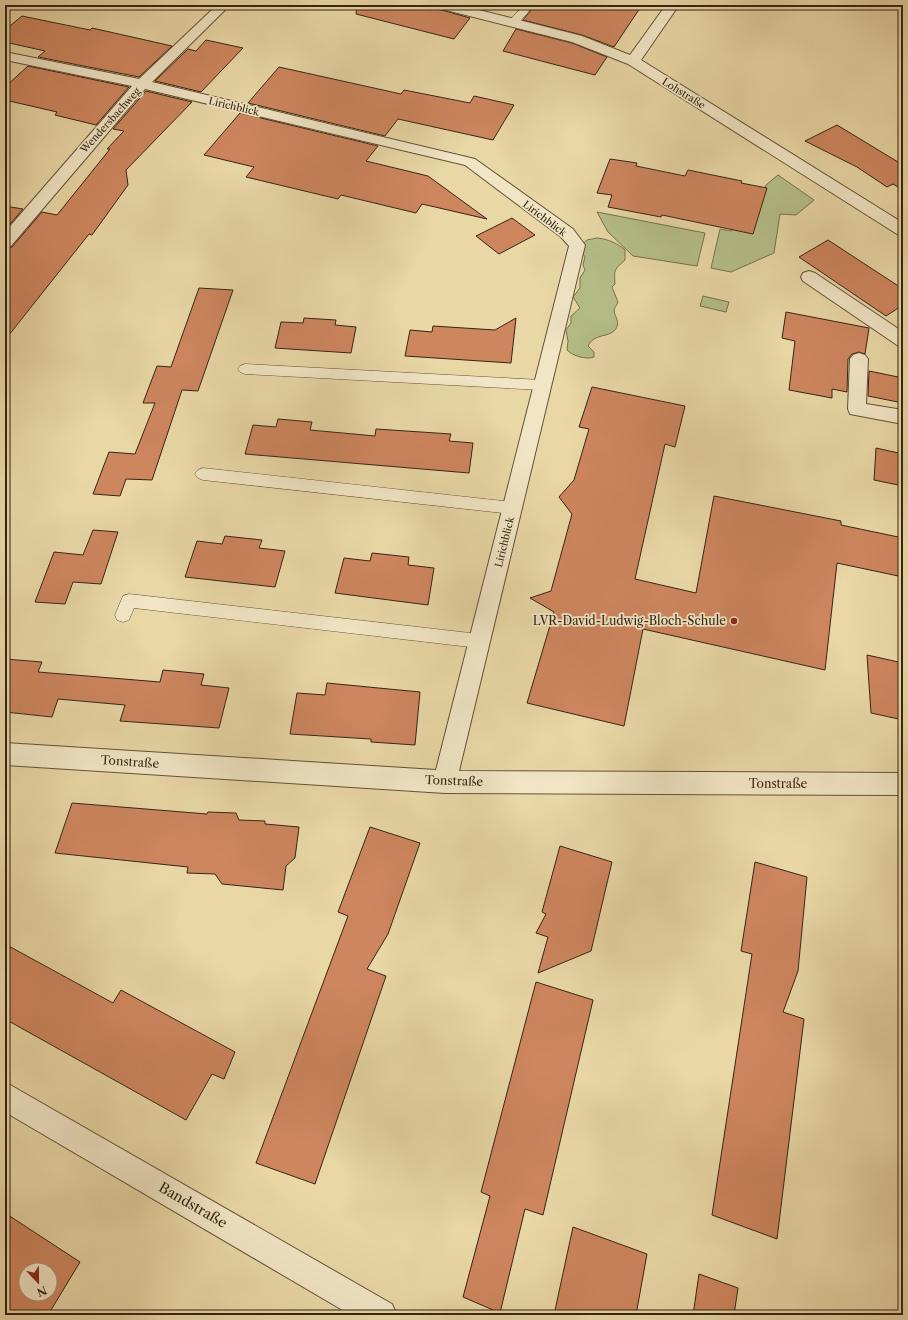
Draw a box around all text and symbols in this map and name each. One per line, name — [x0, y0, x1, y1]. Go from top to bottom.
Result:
street label: Lohstraße — [660, 75, 708, 112]
street label: Wendersbachweg — [77, 84, 144, 157]
street label: Lirichblick — [207, 94, 262, 119]
street label: Lirichblick — [520, 198, 570, 240]
street label: Lirichblick — [492, 514, 517, 569]
place label: LVR-David-Ludwig-Bloch-Schule — [533, 613, 726, 628]
marker: LVR-David-Ludwig-Bloch-Schule — [729, 616, 739, 626]
street label: Tonstraße — [100, 752, 160, 771]
street label: Tonstraße — [425, 772, 484, 789]
street label: Tonstraße — [749, 776, 808, 791]
street label: Bandstraße — [156, 1178, 231, 1232]
north arrow — [18, 1262, 58, 1302]
text: N — [34, 1283, 49, 1300]

